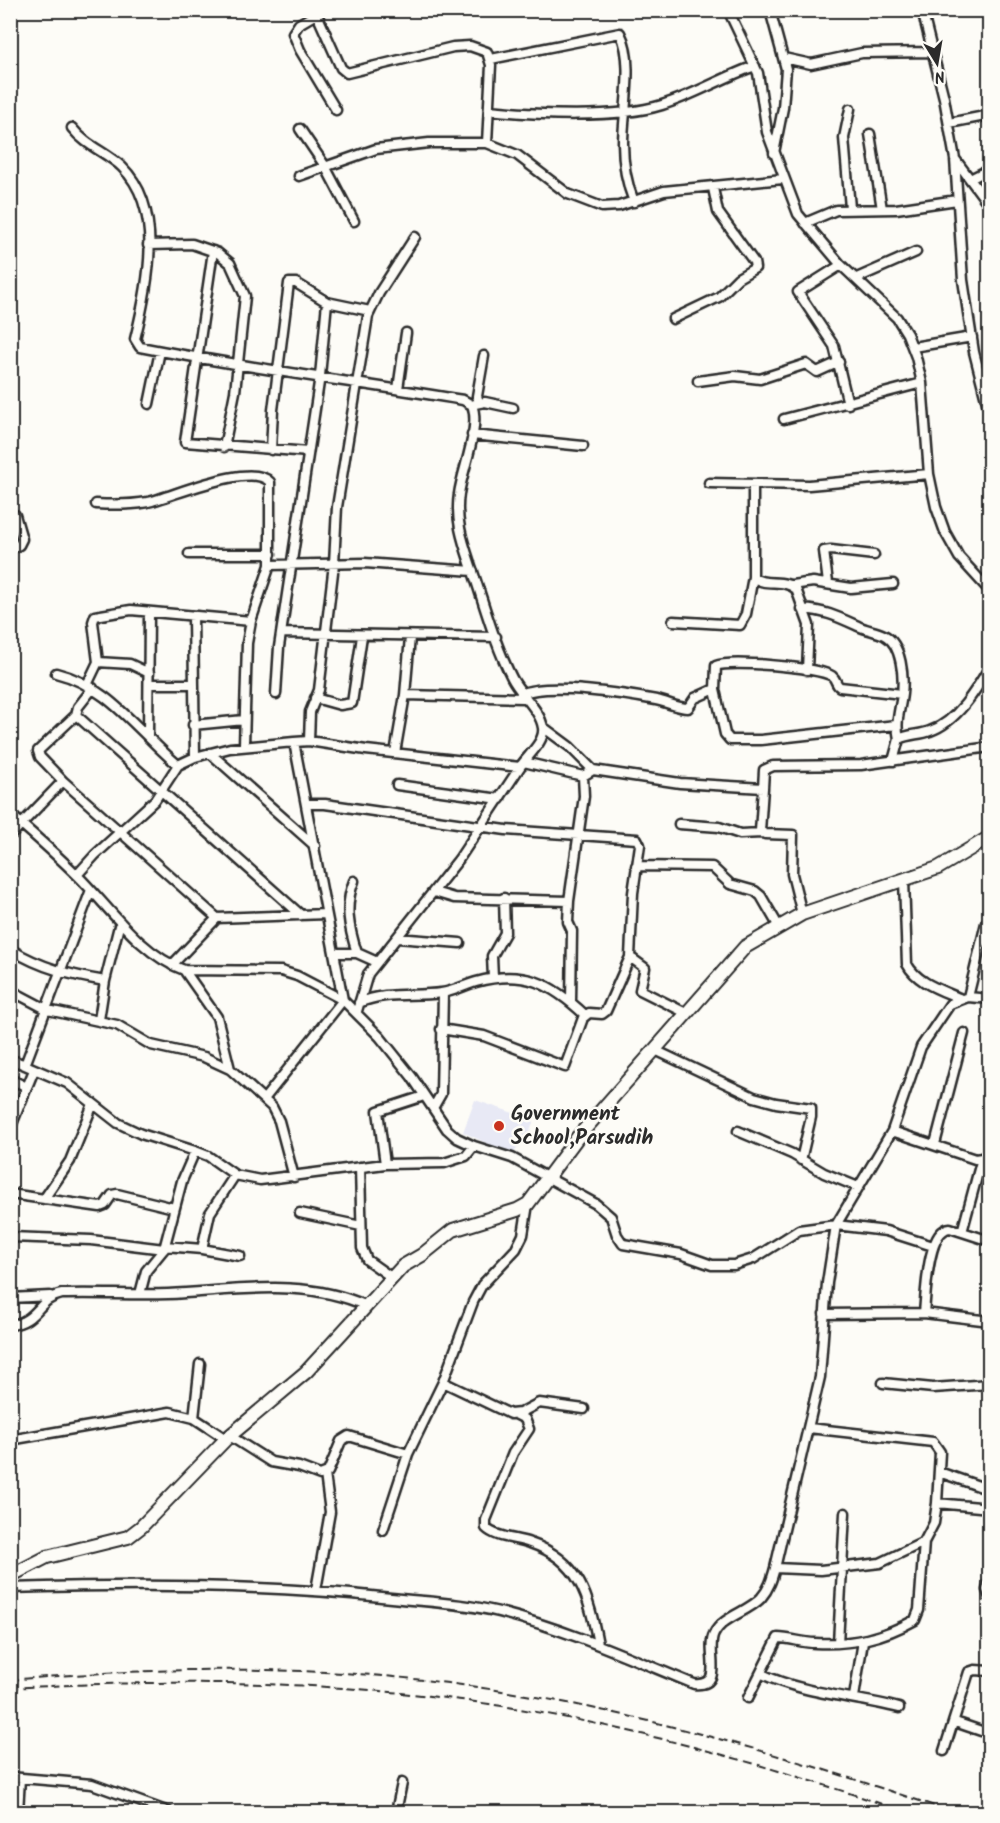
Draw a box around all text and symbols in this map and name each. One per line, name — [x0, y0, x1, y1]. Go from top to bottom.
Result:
north arrow — [907, 33, 967, 93]
text: N — [932, 63, 947, 89]
place label: Government School,Parsudih — [511, 1098, 654, 1155]
marker: Government School,Parsudih — [492, 1119, 506, 1133]

